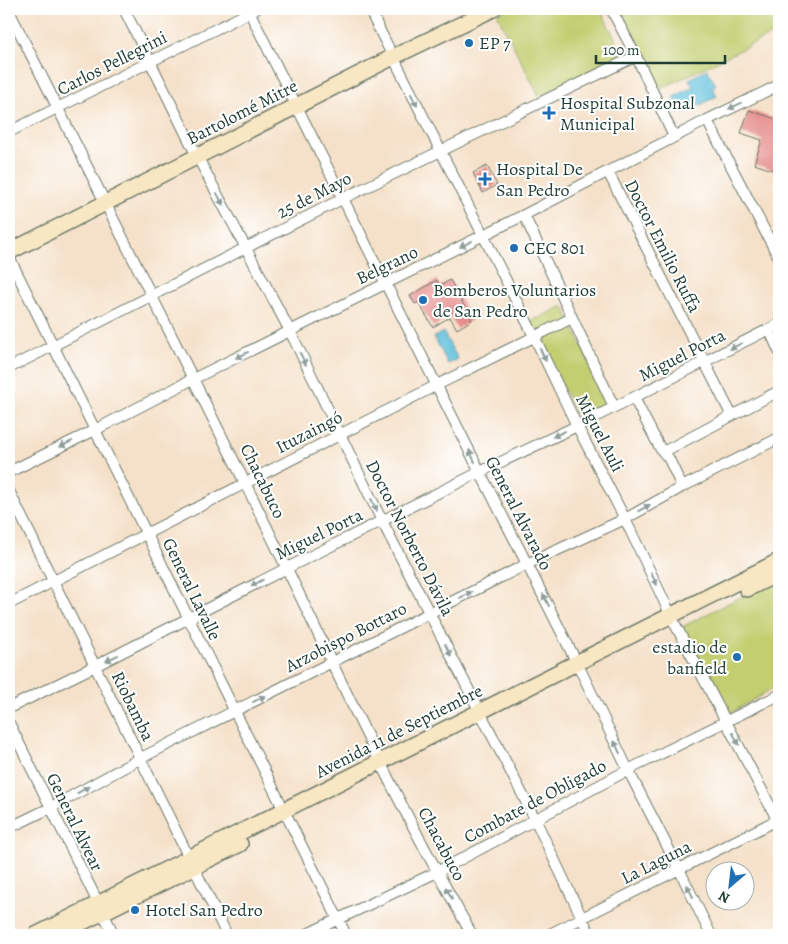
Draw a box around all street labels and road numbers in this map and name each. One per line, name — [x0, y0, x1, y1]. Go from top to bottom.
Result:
street label: Carlos Pellegrini — [53, 25, 171, 101]
street label: Bartolomé Mitre — [182, 74, 302, 150]
street label: 25 de Mayo — [272, 166, 356, 224]
street label: Doctor Emilio Ruffa — [619, 175, 707, 317]
street label: Belgrano — [352, 240, 422, 290]
street label: Miguel Porta — [635, 323, 730, 387]
street label: Miguel Auli — [570, 390, 630, 476]
street label: Ituzaingó — [272, 405, 346, 459]
street label: Chacabuco — [235, 440, 291, 522]
street label: General Alvarado — [480, 452, 558, 574]
street label: Doctor Norberto Dávila — [360, 456, 460, 621]
street label: Miguel Porta — [271, 502, 367, 565]
street label: General Lavalle — [157, 534, 227, 644]
street label: Arzobispo Bottaro — [280, 596, 411, 678]
street label: Riobamba — [106, 667, 160, 745]
street label: Avenida 11 de Septiembre — [311, 678, 487, 784]
street label: Combate de Obligado — [460, 753, 610, 849]
street label: General Alvear — [41, 769, 109, 875]
street label: Chacabuco — [413, 803, 471, 885]
street label: La Laguna — [617, 834, 696, 890]

